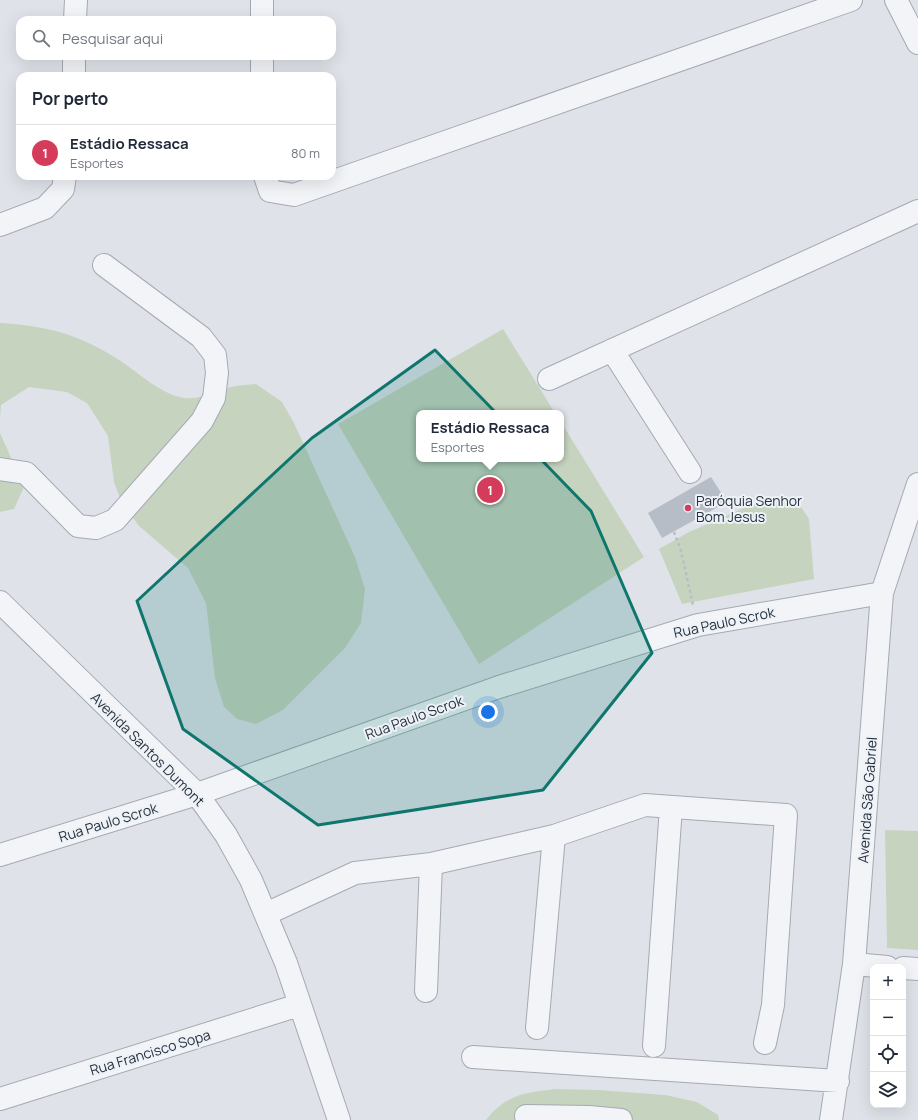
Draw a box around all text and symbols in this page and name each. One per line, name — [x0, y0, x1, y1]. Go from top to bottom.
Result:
search box — [16, 16, 336, 60]
icon: search — [30, 27, 52, 49]
text: Pesquisar aqui — [62, 28, 163, 49]
text: Por perto — [32, 87, 108, 110]
text: Estádio Ressaca — [70, 133, 189, 154]
text: 1 — [42, 144, 48, 162]
text: 80 m — [291, 144, 320, 162]
text: Esportes — [70, 154, 124, 172]
popup — [416, 410, 564, 462]
text: Estádio Ressaca — [431, 417, 549, 438]
text: Esportes — [431, 438, 484, 456]
pin: 1 — [477, 475, 503, 505]
place label: Paróquia Senhor Bom Jesus — [696, 491, 802, 526]
marker: Paróquia Senhor Bom Jesus — [683, 503, 693, 513]
street label: Rua Paulo Scrok — [672, 602, 777, 642]
street label: Avenida Santos Dumont — [87, 688, 209, 810]
street label: Rua Paulo Scrok — [362, 690, 467, 744]
your location — [478, 702, 498, 722]
street label: Avenida São Gabriel — [853, 736, 881, 864]
street label: Rua Paulo Scrok — [56, 798, 161, 846]
map controls — [870, 964, 906, 1108]
button: + — [870, 964, 906, 1000]
button: − — [870, 1000, 906, 1036]
street label: Rua Francisco Sopa — [87, 1025, 213, 1079]
button: locate — [870, 1036, 906, 1072]
button: layers — [870, 1072, 906, 1108]

